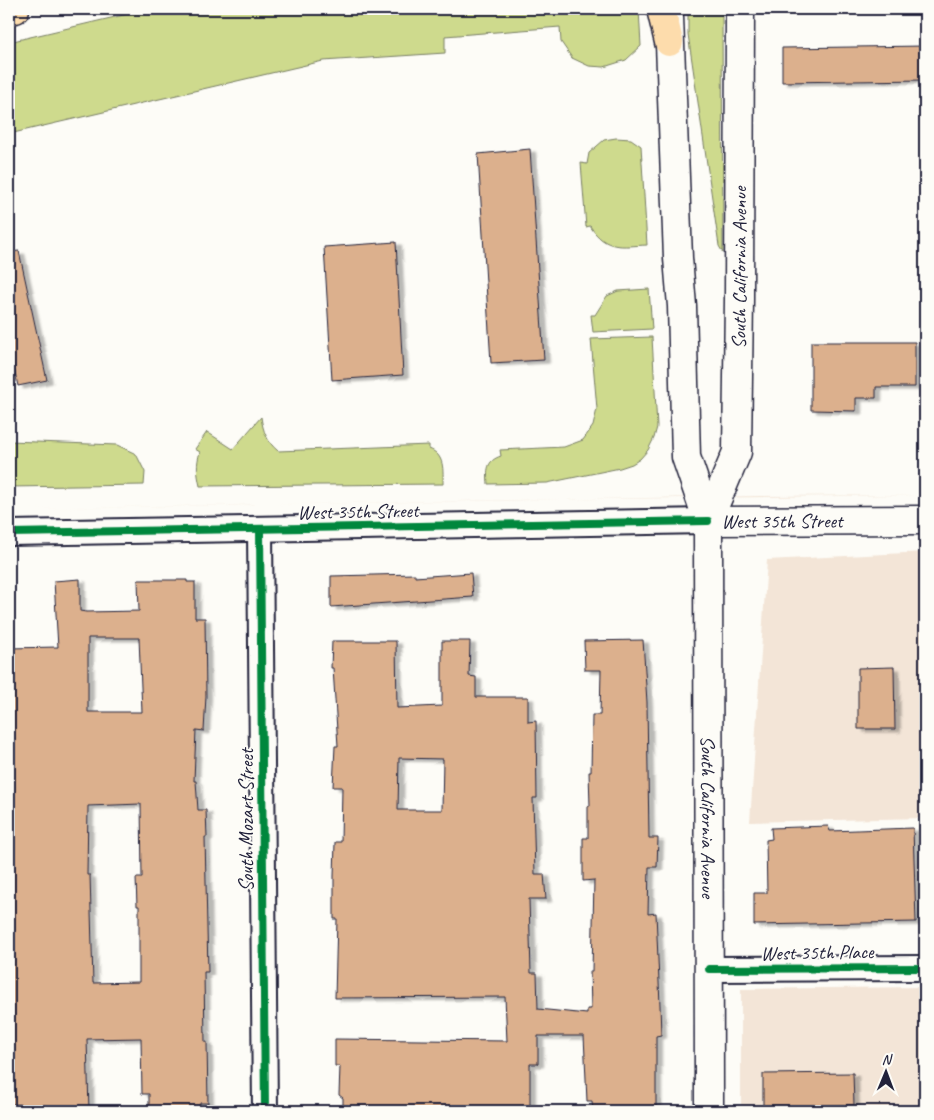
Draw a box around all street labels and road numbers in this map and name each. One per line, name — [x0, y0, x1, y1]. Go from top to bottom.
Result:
street label: South California Avenue — [726, 185, 752, 349]
street label: West 35th Street — [297, 498, 421, 525]
street label: West 35th Street — [721, 508, 845, 534]
street label: South California Avenue — [695, 736, 721, 900]
street label: South Mozart Street — [234, 746, 259, 891]
street label: West 35th Place — [760, 939, 875, 966]

